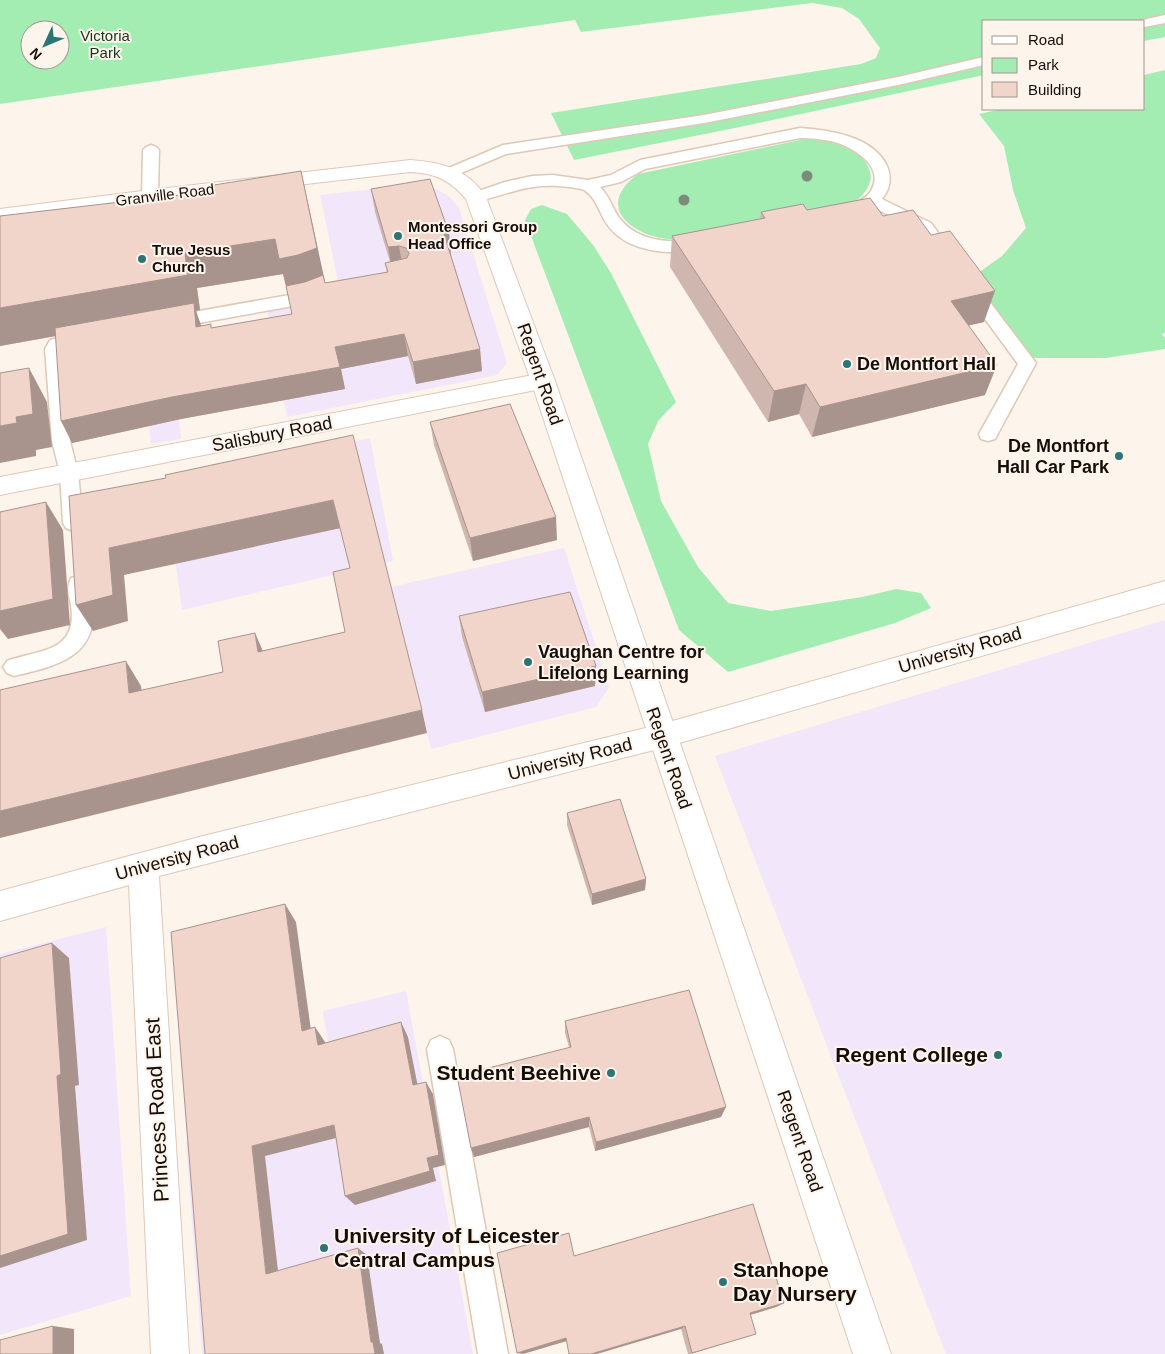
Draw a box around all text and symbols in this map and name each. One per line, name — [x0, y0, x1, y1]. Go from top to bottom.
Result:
north arrow — [20, 20, 70, 70]
legend — [982, 20, 1145, 110]
park label: Victoria Park — [80, 27, 131, 61]
text: Road — [1028, 31, 1064, 48]
text: N — [26, 45, 45, 63]
text: Park — [1028, 56, 1059, 73]
text: Building — [1028, 81, 1081, 98]
street label: Granville Road — [115, 180, 215, 209]
place label: Montessori Group Head Office — [408, 218, 537, 252]
marker: Montessori Group Head Office — [392, 230, 404, 242]
place label: True Jesus Church — [152, 241, 230, 275]
marker: True Jesus Church — [136, 253, 148, 265]
street label: Regent Road — [513, 321, 567, 427]
place label: De Montfort Hall — [857, 354, 996, 374]
marker: De Montfort Hall — [841, 358, 853, 370]
street label: Salisbury Road — [210, 413, 334, 455]
place label: De Montfort Hall Car Park — [997, 436, 1110, 477]
marker: De Montfort Hall Car Park — [1113, 450, 1125, 462]
street label: University Road — [896, 623, 1024, 677]
place label: Vaughan Centre for Lifelong Learning — [538, 642, 704, 683]
marker: Vaughan Centre for Lifelong Learning — [522, 656, 534, 668]
street label: Regent Road — [642, 705, 696, 811]
street label: University Road — [506, 734, 634, 784]
street label: University Road — [113, 832, 241, 884]
street label: Princess Road East — [140, 1017, 173, 1203]
place label: Regent College — [835, 1043, 988, 1066]
marker: Regent College — [992, 1049, 1004, 1061]
place label: Student Beehive — [436, 1061, 601, 1084]
marker: Student Beehive — [605, 1067, 617, 1079]
street label: Regent Road — [773, 1088, 827, 1194]
place label: University of Leicester Central Campus — [334, 1224, 559, 1271]
marker: University of Leicester Central Campus — [318, 1242, 330, 1254]
place label: Stanhope Day Nursery — [733, 1258, 857, 1305]
marker: Stanhope Day Nursery — [717, 1276, 729, 1288]

